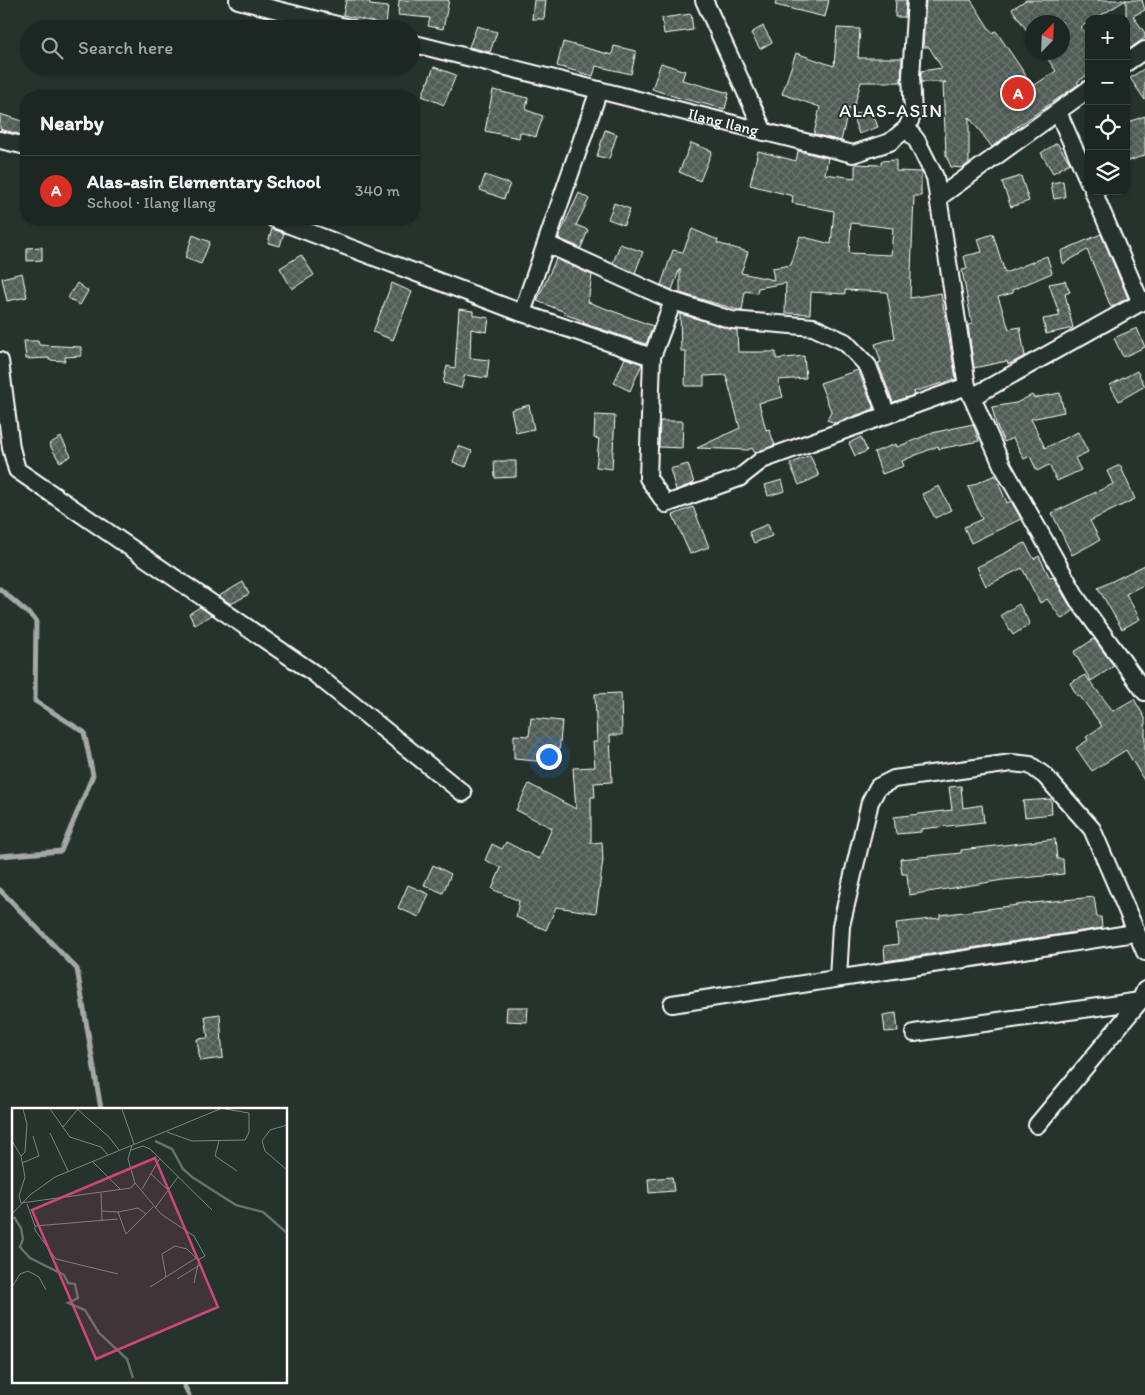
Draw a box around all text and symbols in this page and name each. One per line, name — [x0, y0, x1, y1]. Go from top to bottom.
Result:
north arrow — [1025, 15, 1070, 60]
map controls — [1085, 15, 1130, 195]
button: + — [1085, 15, 1130, 60]
search box — [20, 20, 420, 75]
icon: search — [38, 34, 66, 62]
text: Search here — [78, 36, 173, 59]
button: − — [1085, 60, 1130, 105]
pin: A — [1002, 74, 1034, 112]
district label: ALAS-ASIN — [839, 99, 943, 122]
street label: Ilang Ilang — [686, 103, 762, 140]
button: locate — [1085, 105, 1130, 150]
text: Nearby — [40, 110, 104, 135]
button: layers — [1085, 150, 1130, 195]
text: Alas-asin Elementary School — [87, 170, 321, 193]
text: A — [51, 181, 61, 200]
text: 340 m — [355, 181, 400, 200]
text: School · Ilang Ilang — [87, 193, 216, 212]
your location — [536, 744, 562, 770]
inset map — [12, 1108, 288, 1382]

